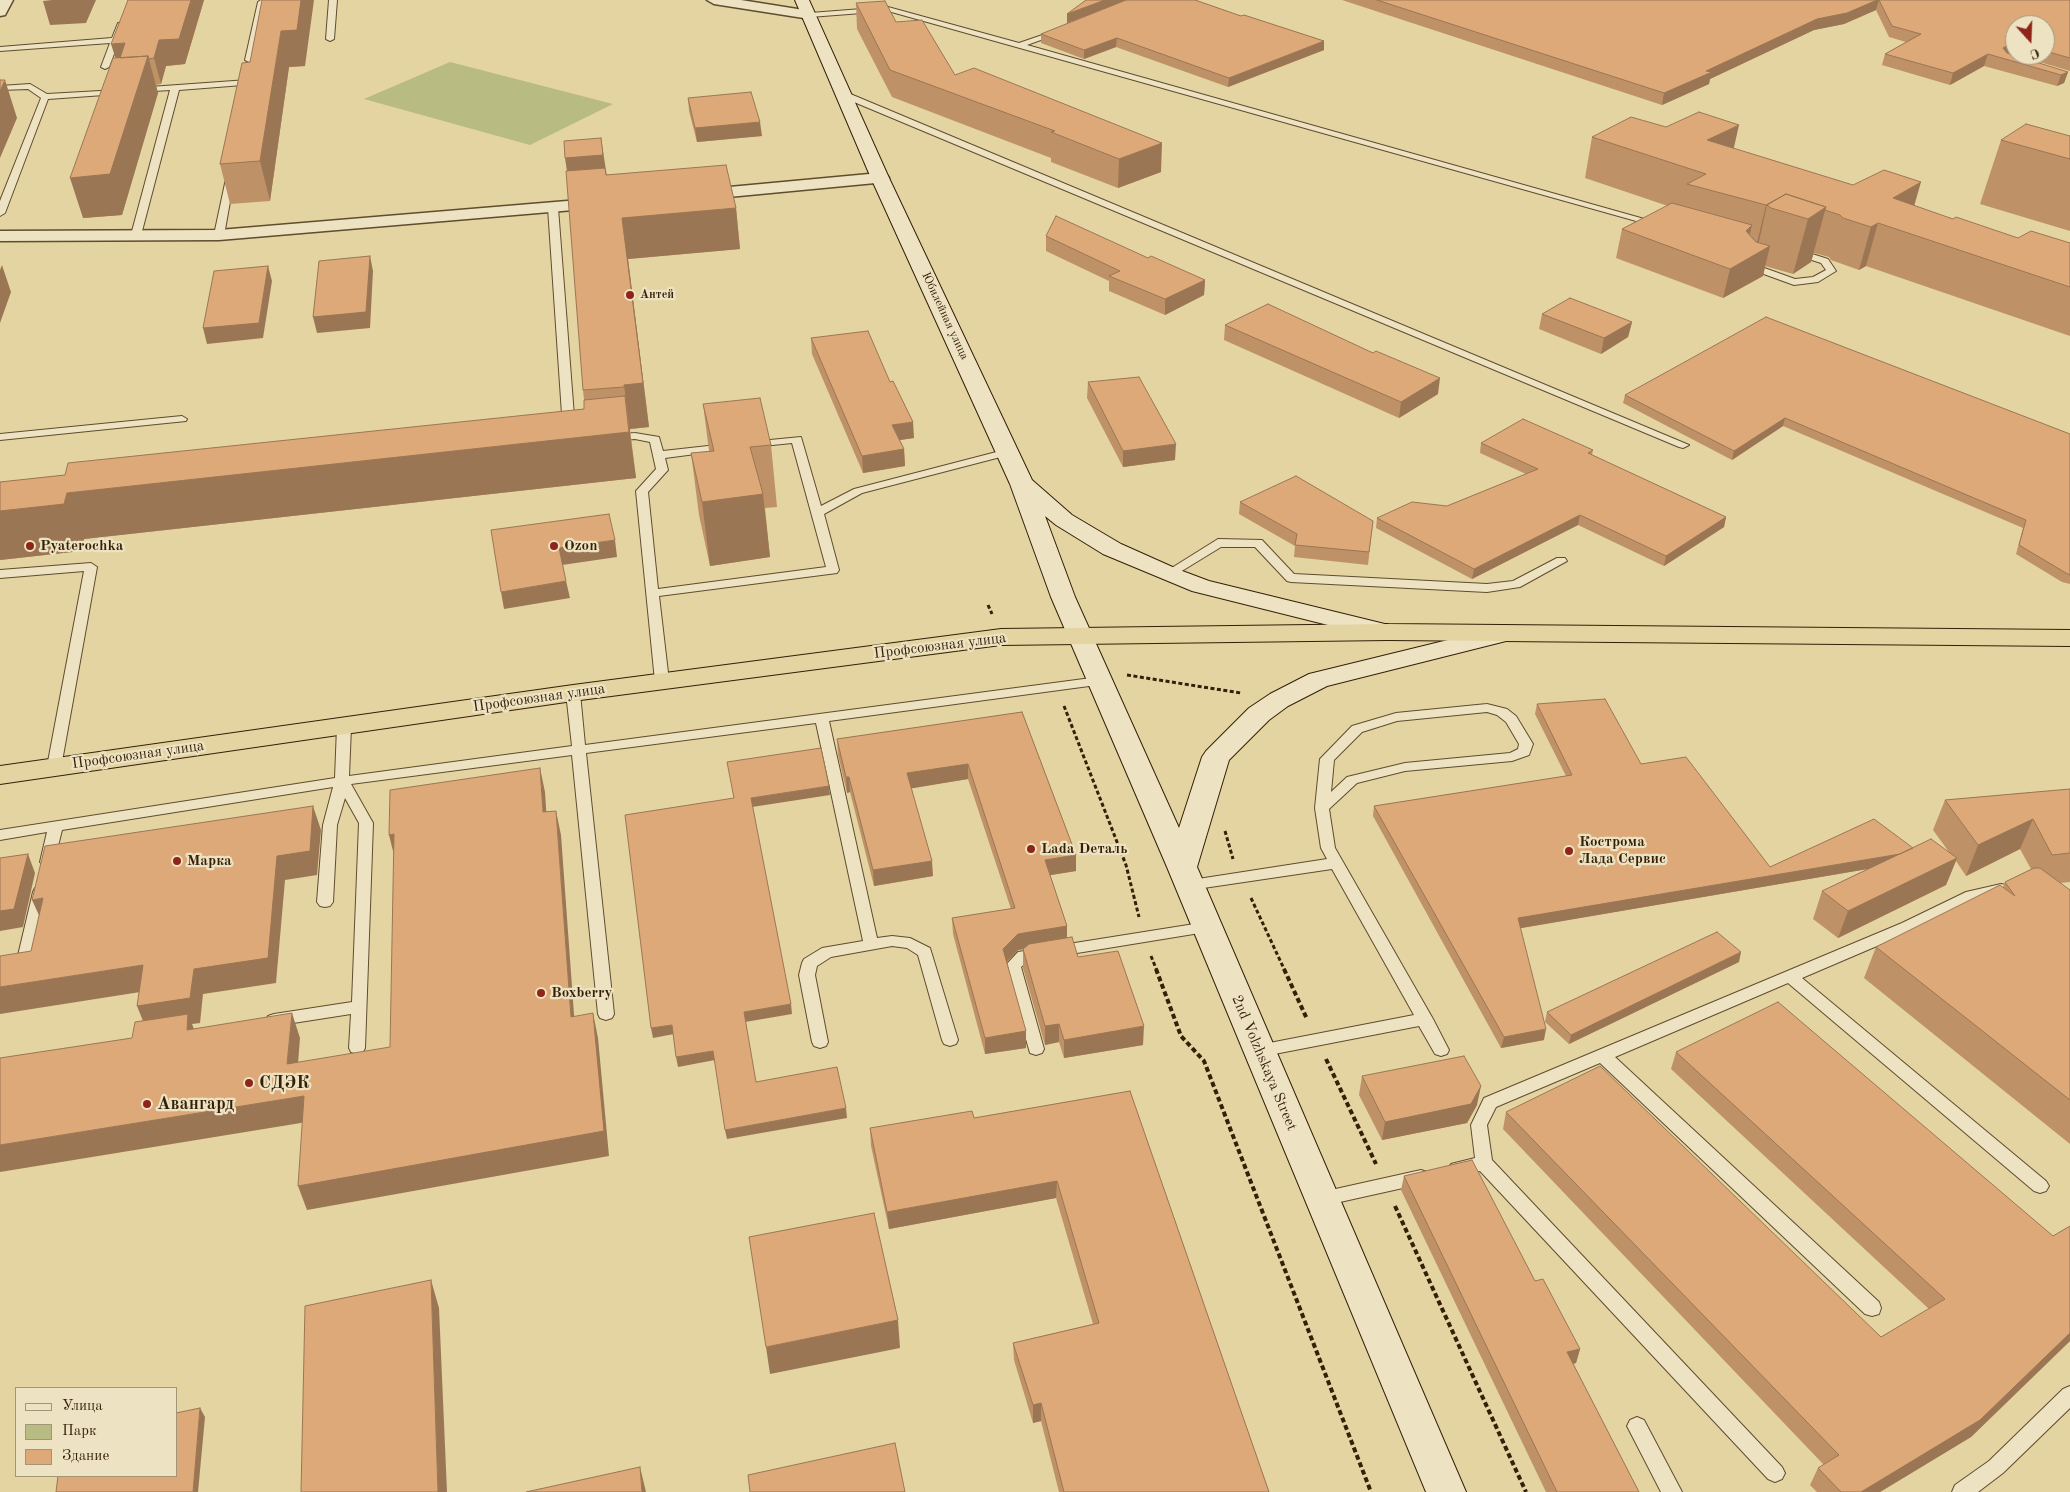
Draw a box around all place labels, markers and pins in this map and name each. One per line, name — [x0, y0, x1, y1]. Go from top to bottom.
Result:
place label: Антей — [640, 288, 674, 302]
marker: Антей — [624, 289, 636, 301]
place label: Pyaterochka — [40, 537, 123, 555]
place label: Ozon — [564, 537, 597, 555]
marker: Pyaterochka — [24, 540, 36, 552]
marker: Ozon — [548, 540, 560, 552]
place label: Кострома Лада Сервис — [1579, 833, 1666, 868]
place label: Lada Dеталь — [1041, 840, 1127, 858]
marker: Lada Dеталь — [1025, 843, 1037, 855]
marker: Кострома Лада Сервис — [1563, 845, 1575, 857]
place label: Марка — [187, 852, 232, 870]
marker: Марка — [171, 855, 183, 867]
place label: Boxberry — [551, 984, 612, 1002]
marker: Boxberry — [535, 987, 547, 999]
place label: СДЭК — [259, 1072, 309, 1094]
marker: СДЭК — [243, 1077, 255, 1089]
place label: Авангард — [157, 1093, 234, 1115]
marker: Авангард — [141, 1098, 153, 1110]

